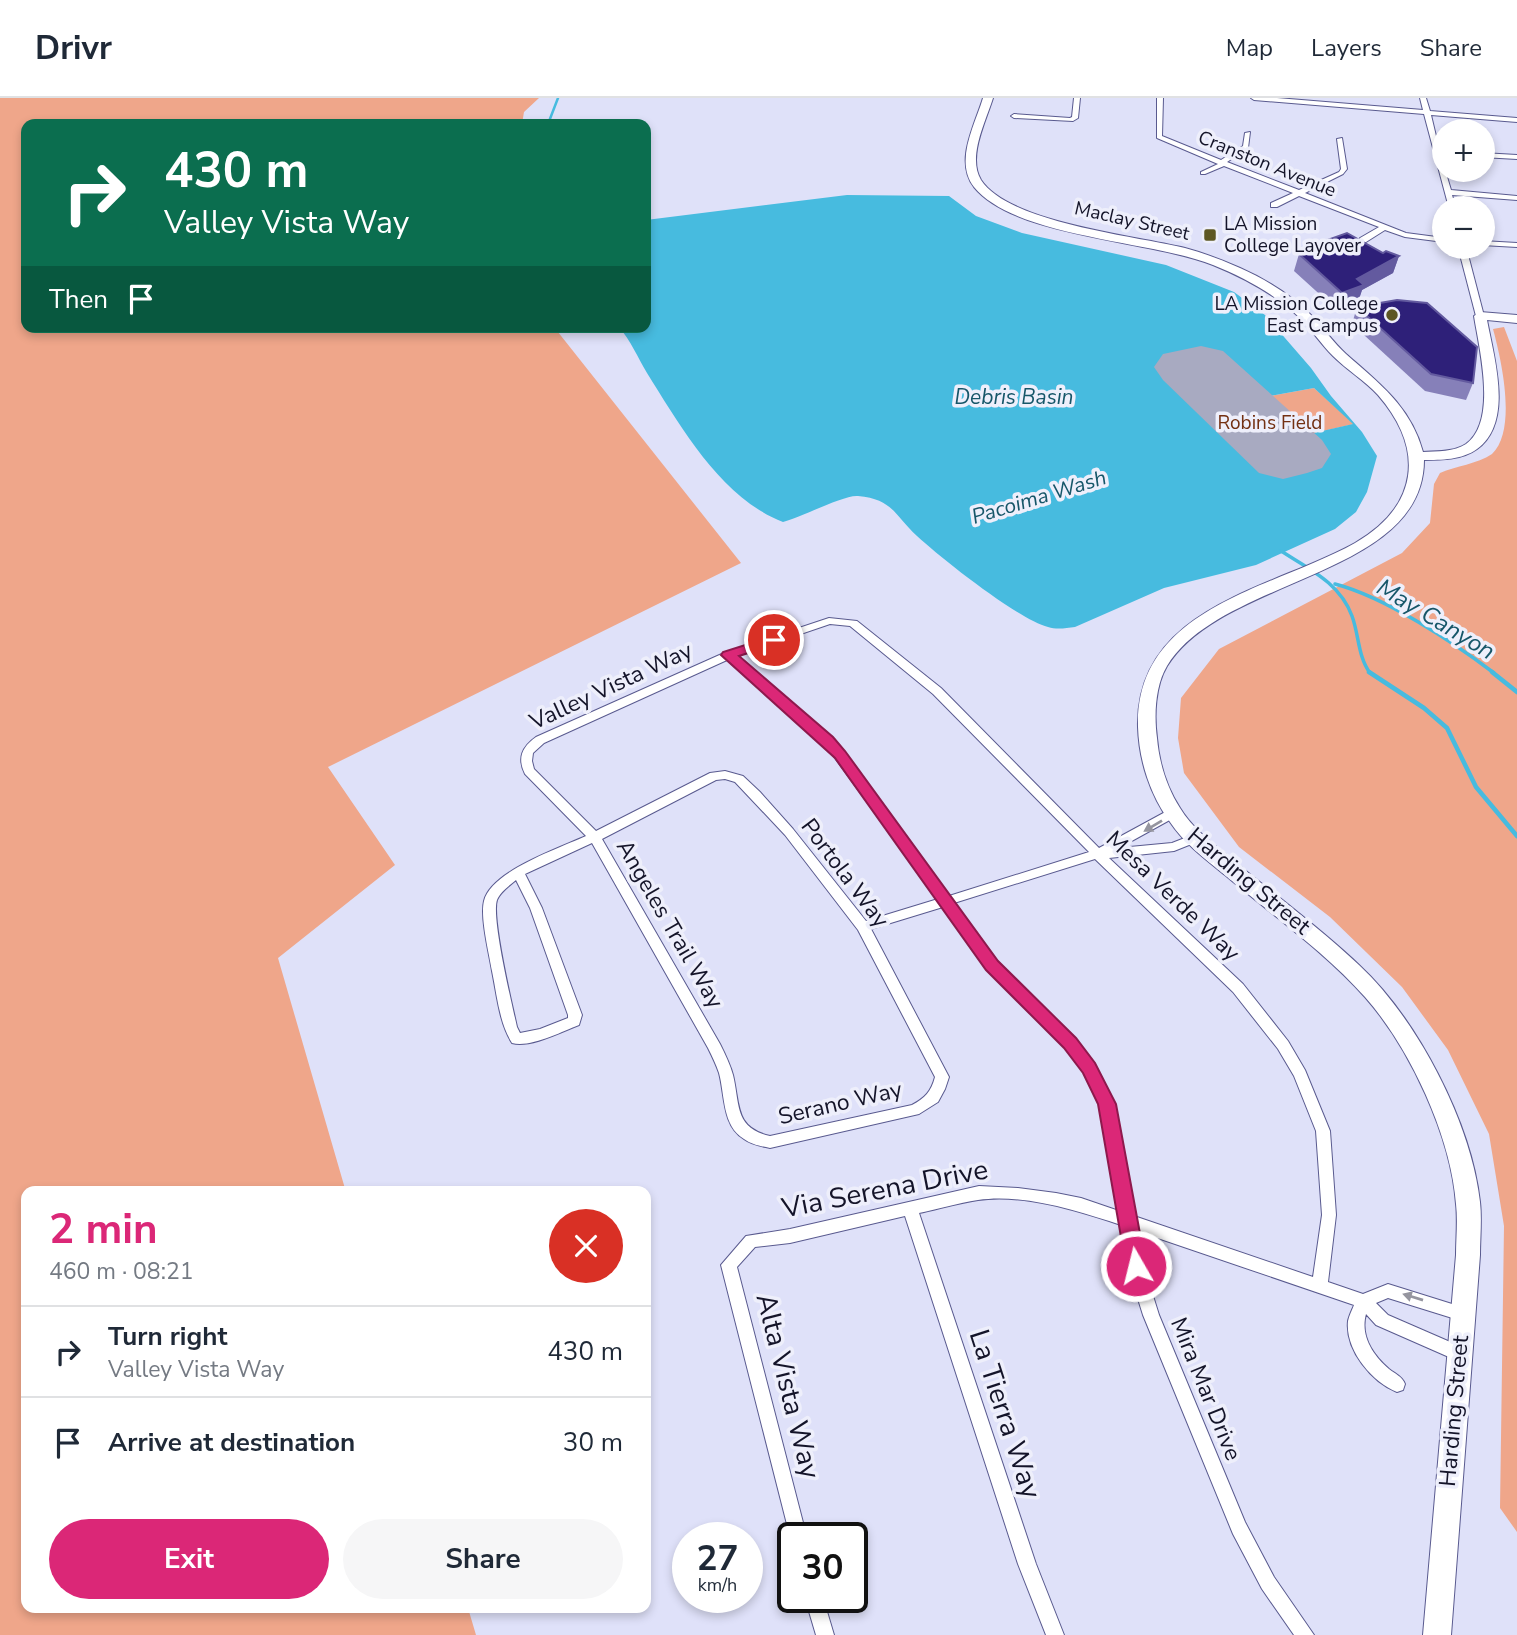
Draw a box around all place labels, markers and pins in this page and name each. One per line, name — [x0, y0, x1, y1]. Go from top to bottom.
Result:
place label: LA Mission College Layover — [1224, 211, 1361, 259]
marker: LA Mission College Layover — [1202, 227, 1218, 243]
place label: LA Mission College East Campus — [1215, 291, 1378, 339]
marker: LA Mission College East Campus — [1384, 307, 1400, 323]
pin — [744, 610, 804, 670]

